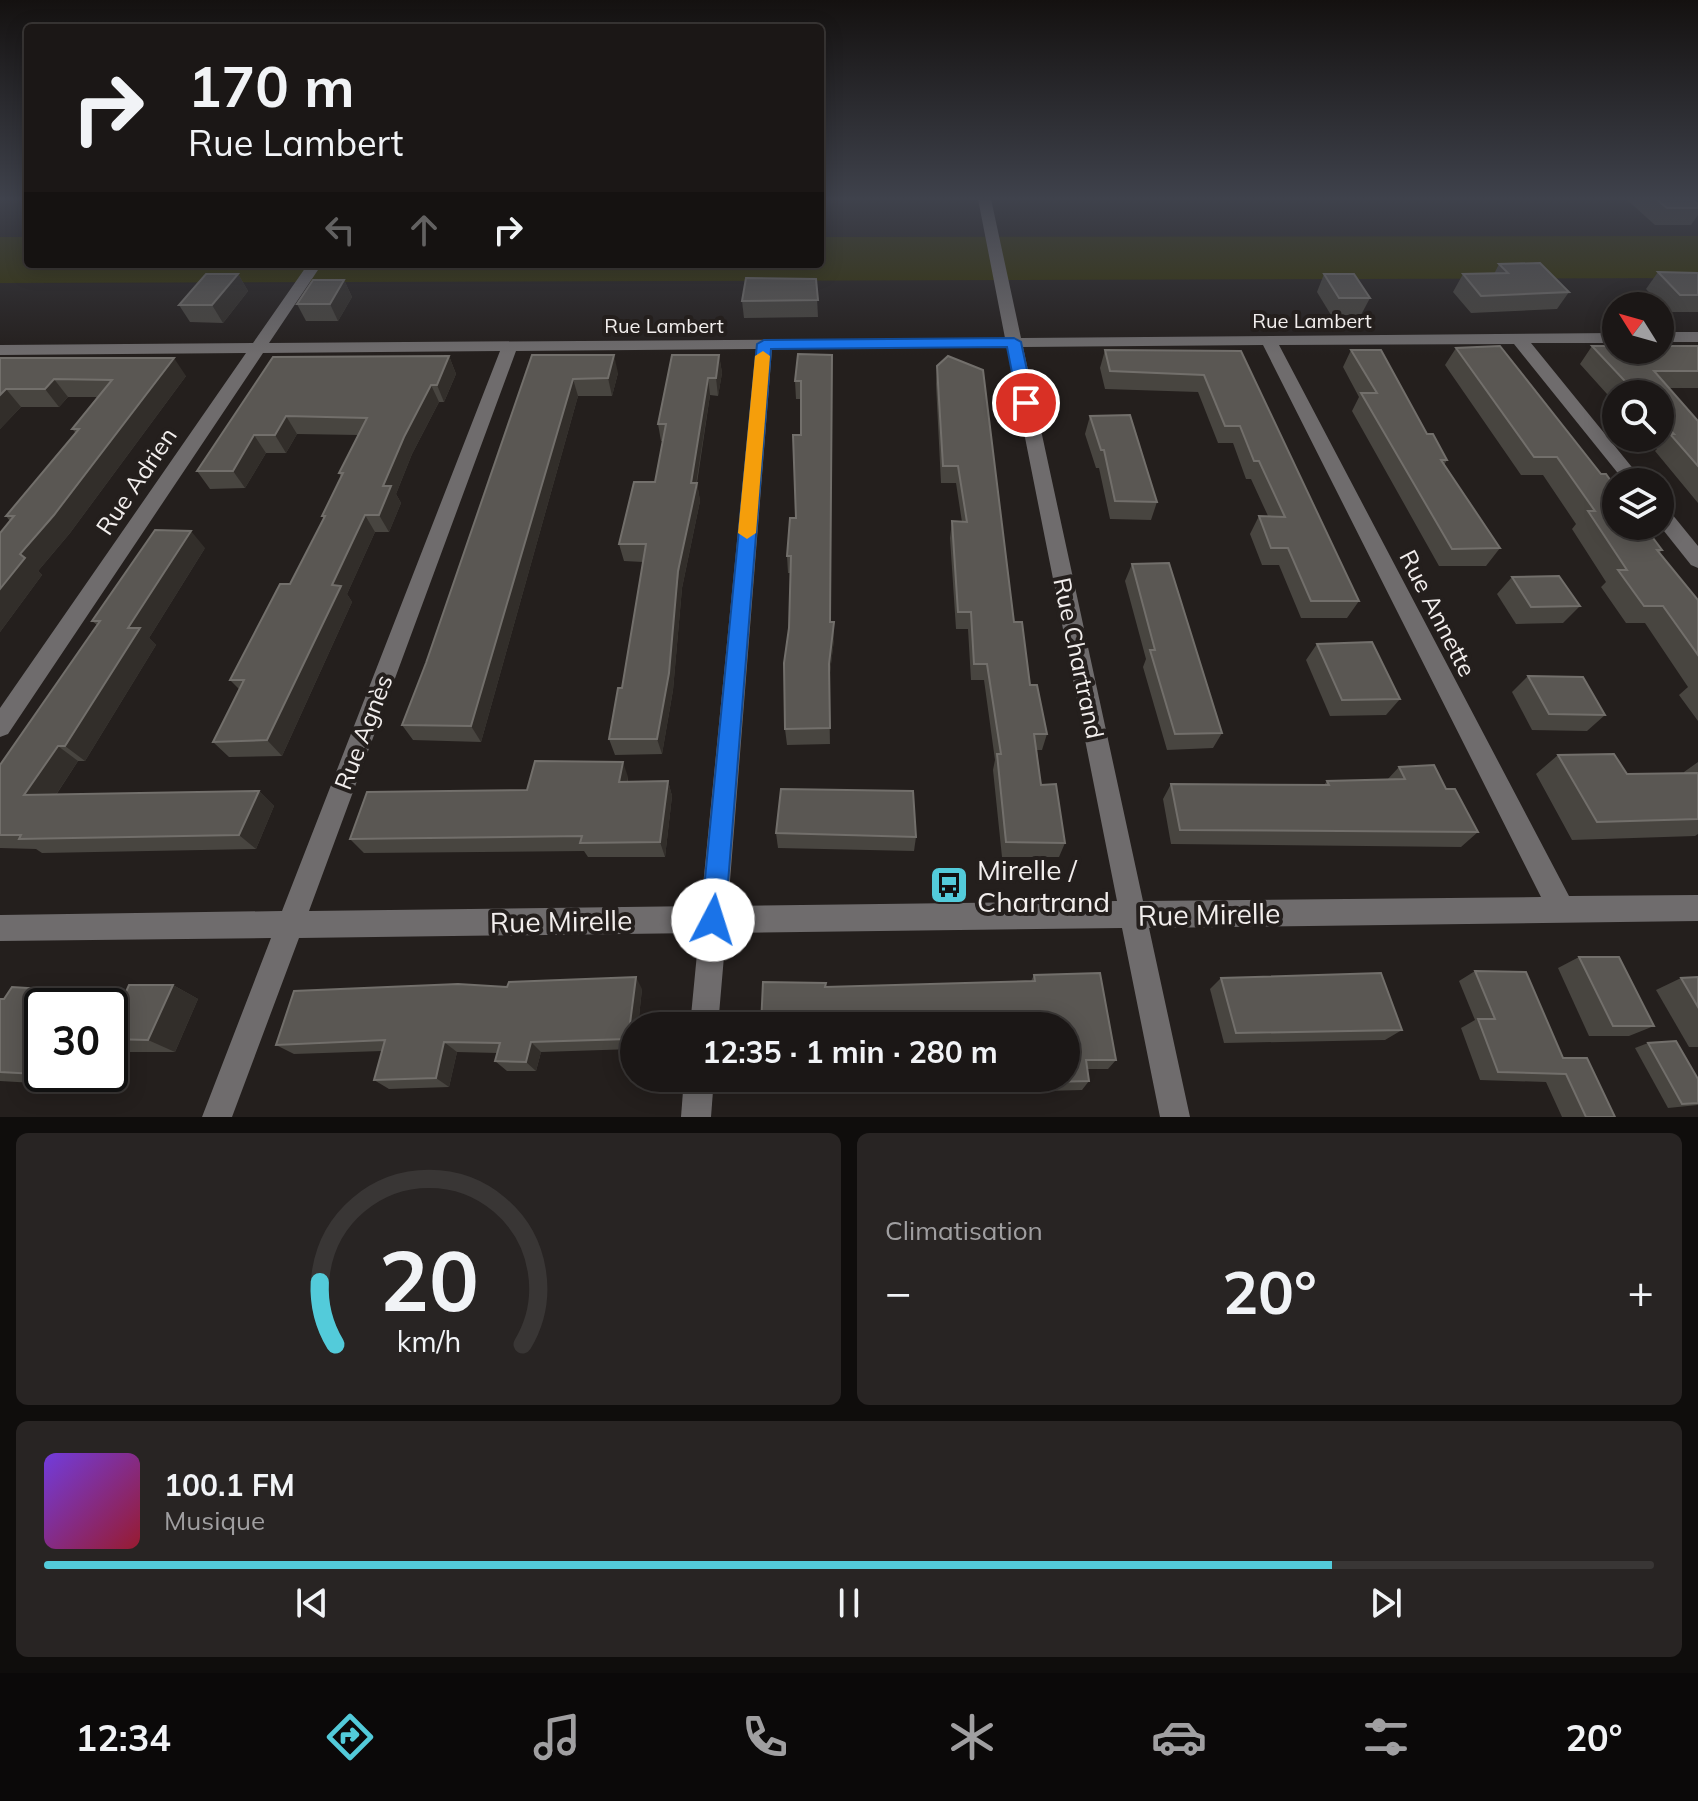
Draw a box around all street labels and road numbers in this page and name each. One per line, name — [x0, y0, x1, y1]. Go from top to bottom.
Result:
street label: Rue Lambert — [1252, 308, 1372, 333]
street label: Rue Lambert — [604, 313, 724, 338]
street label: Rue Adrien — [89, 422, 183, 540]
street label: Rue Annette — [1393, 545, 1483, 681]
street label: Rue Chartrand — [1047, 575, 1111, 741]
street label: Rue Agnès — [327, 670, 399, 794]
street label: Rue Mirelle — [1137, 895, 1281, 933]
street label: Rue Mirelle — [489, 902, 633, 940]

